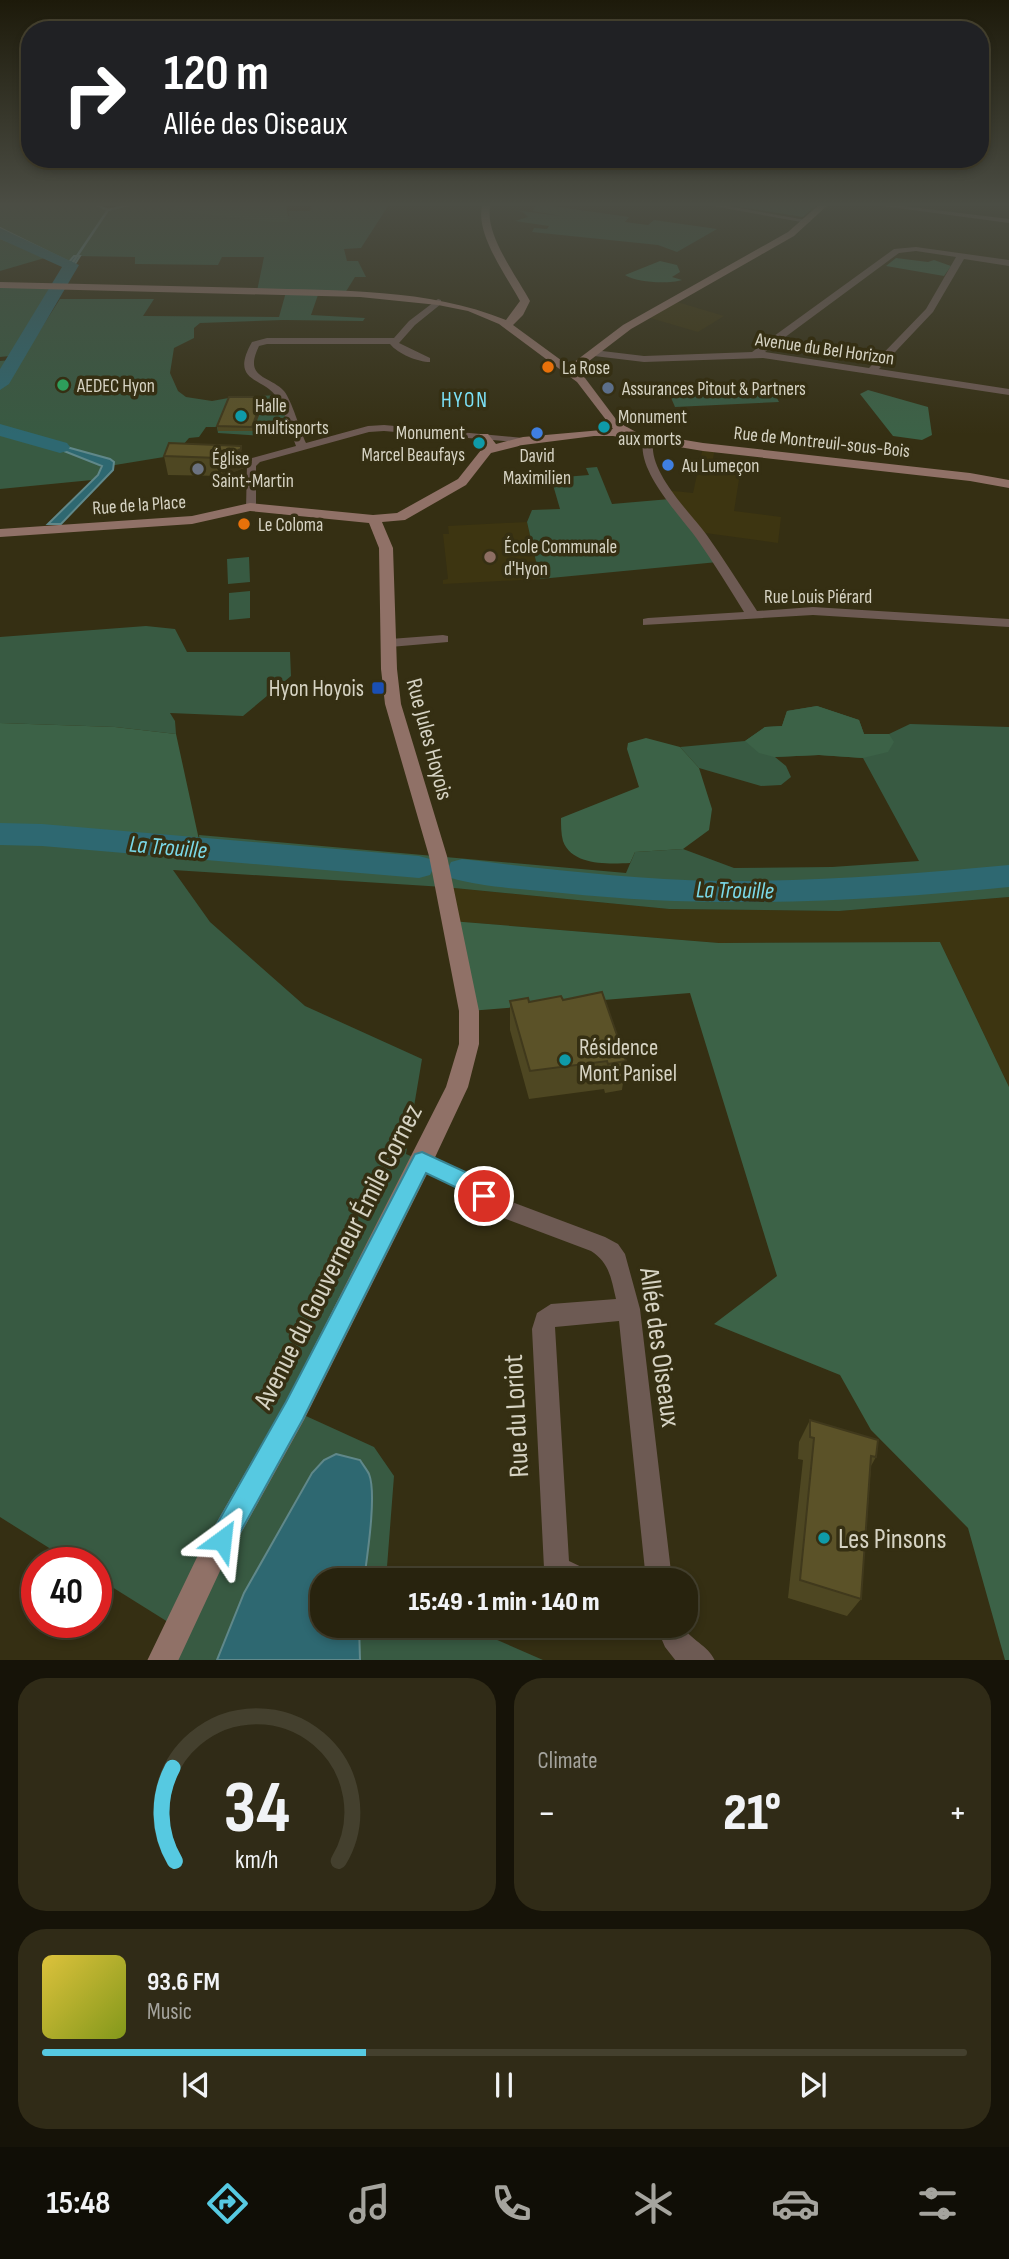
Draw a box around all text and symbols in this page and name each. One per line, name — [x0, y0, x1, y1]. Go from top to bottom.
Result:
text: 120 m — [164, 45, 269, 104]
icon: right — [49, 49, 140, 140]
text: Allée des Oiseaux — [164, 105, 347, 144]
street label: Avenue du Bel Horizon — [753, 328, 896, 371]
place label: La Rose — [562, 357, 610, 380]
marker: La Rose — [540, 359, 556, 375]
place label: AEDEC Hyon — [76, 375, 155, 398]
marker: AEDEC Hyon — [55, 377, 71, 393]
place label: Assurances Pitout & Partners — [621, 378, 806, 401]
marker: Assurances Pitout & Partners — [600, 380, 616, 396]
district label: HYON — [441, 388, 489, 413]
place label: Halle multisports — [255, 395, 329, 440]
place label: Monument aux morts — [618, 406, 687, 451]
marker: Halle multisports — [233, 408, 249, 424]
marker: Monument aux morts — [596, 419, 612, 435]
place label: Monument Marcel Beaufays — [362, 422, 465, 467]
street label: Rue de Montreuil-sous-Bois — [733, 422, 911, 463]
marker: David Maximilien — [529, 425, 545, 441]
marker: Monument Marcel Beaufays — [471, 435, 487, 451]
place label: David Maximilien — [503, 445, 571, 490]
place label: Église Saint-Martin — [212, 448, 294, 493]
place label: Au Lumeçon — [681, 455, 759, 478]
marker: Au Lumeçon — [660, 457, 676, 473]
marker: Église Saint-Martin — [190, 461, 206, 477]
street label: Rue de la Place — [91, 491, 187, 520]
place label: Le Coloma — [258, 514, 323, 537]
marker: Le Coloma — [236, 516, 252, 532]
place label: École Communale d'Hyon — [504, 536, 617, 581]
marker: École Communale d'Hyon — [482, 549, 498, 565]
street label: Rue Louis Piérard — [764, 586, 872, 609]
place label: Hyon Hoyois — [269, 675, 364, 703]
street label: Rue Jules Hoyois — [399, 675, 459, 803]
marker: Hyon Hoyois — [370, 680, 386, 696]
water label: La Trouille — [128, 830, 208, 865]
water label: La Trouille — [696, 875, 774, 906]
place label: Résidence Mont Panisel — [579, 1034, 677, 1088]
marker: Résidence Mont Panisel — [557, 1052, 573, 1068]
street label: Avenue du Gouverneur Émile Cornez — [247, 1099, 430, 1415]
pin — [454, 1166, 514, 1226]
icon: arrive — [465, 1177, 503, 1215]
street label: Allée des Oiseaux — [632, 1264, 687, 1429]
street label: Rue du Loriot — [497, 1354, 536, 1478]
position arrow — [185, 1503, 259, 1577]
place label: Les Pinsons — [838, 1523, 947, 1556]
marker: Les Pinsons — [816, 1530, 832, 1546]
speed limit sign: 40 — [21, 1547, 112, 1638]
text: 15:49 · 1 min · 140 m — [409, 1587, 599, 1618]
text: Climate — [538, 1747, 597, 1775]
text: 34 — [223, 1765, 290, 1853]
text: 21° — [723, 1782, 781, 1845]
text: − — [538, 1791, 556, 1836]
text: + — [948, 1791, 967, 1836]
text: km/h — [235, 1844, 278, 1875]
text: 93.6 FM — [147, 1967, 220, 1998]
text: Music — [147, 1998, 192, 2026]
icon: previous — [177, 2066, 215, 2104]
icon: pause — [485, 2066, 523, 2104]
icon: next — [794, 2066, 832, 2104]
icon: directions — [203, 2179, 252, 2228]
icon: music — [345, 2179, 394, 2228]
icon: phone — [487, 2179, 536, 2228]
icon: climate — [629, 2179, 678, 2228]
icon: car — [771, 2179, 820, 2228]
icon: filters — [913, 2179, 962, 2228]
text: 15:48 — [47, 2184, 110, 2223]

